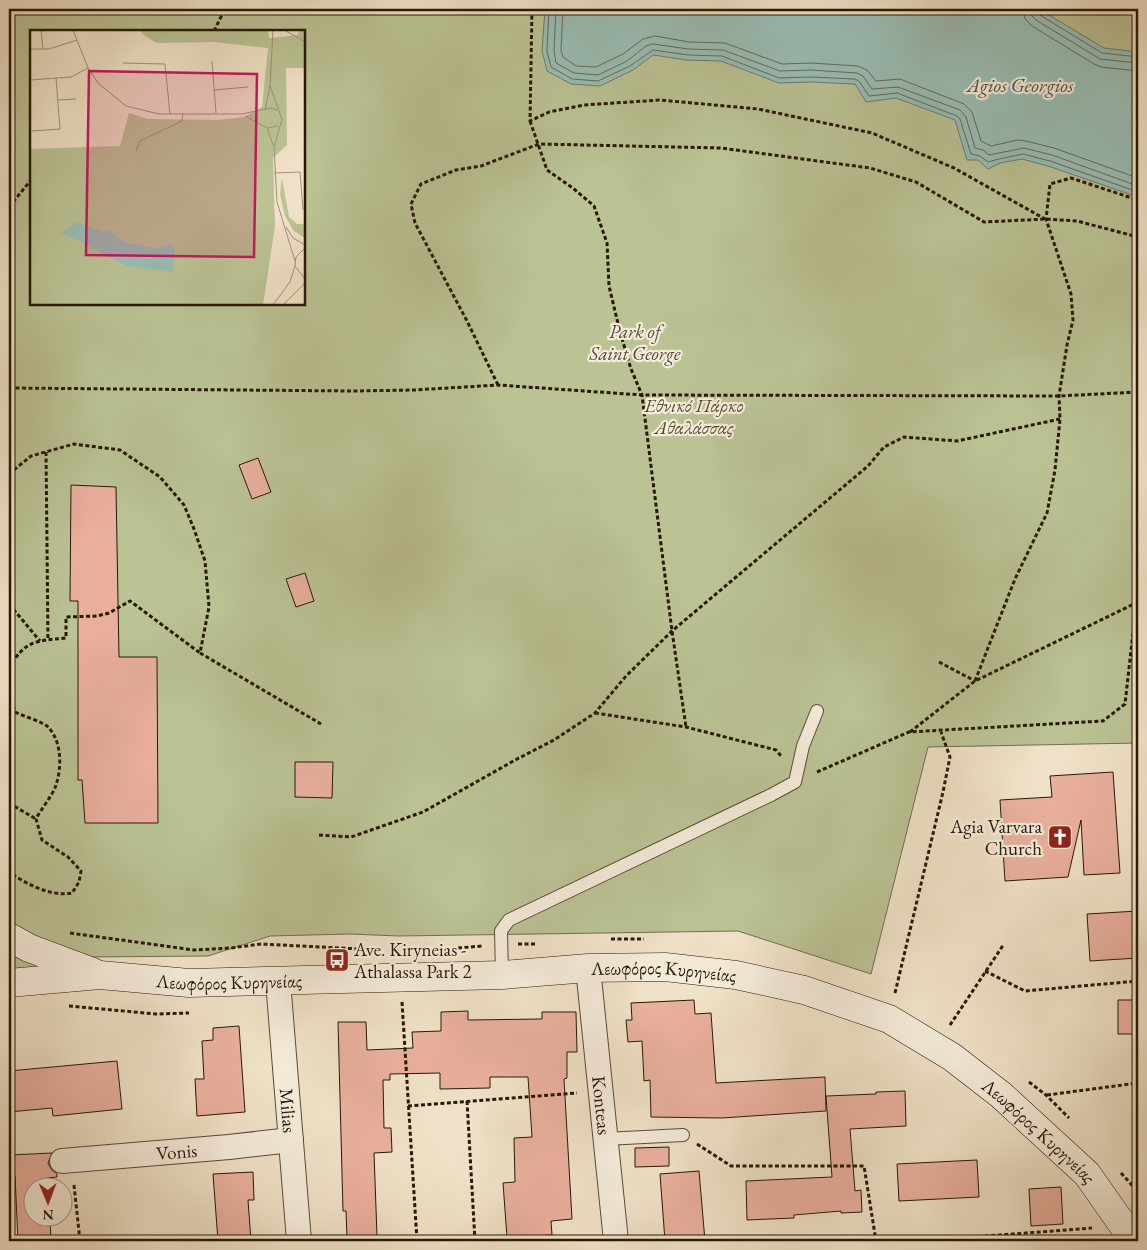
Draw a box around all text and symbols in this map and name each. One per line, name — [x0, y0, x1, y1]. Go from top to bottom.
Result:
inset map — [30, 30, 305, 305]
water label: Agios Georgios — [965, 72, 1074, 98]
park label: Park of Saint George — [589, 319, 681, 366]
park label: Εθνικό Πάρκο Αθαλάσσας — [644, 393, 744, 440]
place label: Agia Varvara Church — [949, 814, 1042, 861]
church icon: Agia Varvara Church — [1047, 824, 1073, 850]
place label: Ave. Kiryneias - Athalassa Park 2 — [353, 937, 472, 984]
bus stop icon: Ave. Kiryneias - Athalassa Park 2 — [324, 947, 350, 973]
street label: Λεωφόρος Κυρηνείας — [590, 955, 738, 988]
street label: Λεωφόρος Κυρηνείας — [154, 968, 303, 996]
street label: Λεωφόρος Κυρηνείας — [976, 1072, 1102, 1189]
street label: Konteas — [586, 1074, 617, 1136]
street label: Milias — [274, 1087, 302, 1134]
street label: Vonis — [155, 1138, 198, 1166]
north arrow — [22, 1178, 72, 1228]
text: N — [42, 1206, 54, 1224]

